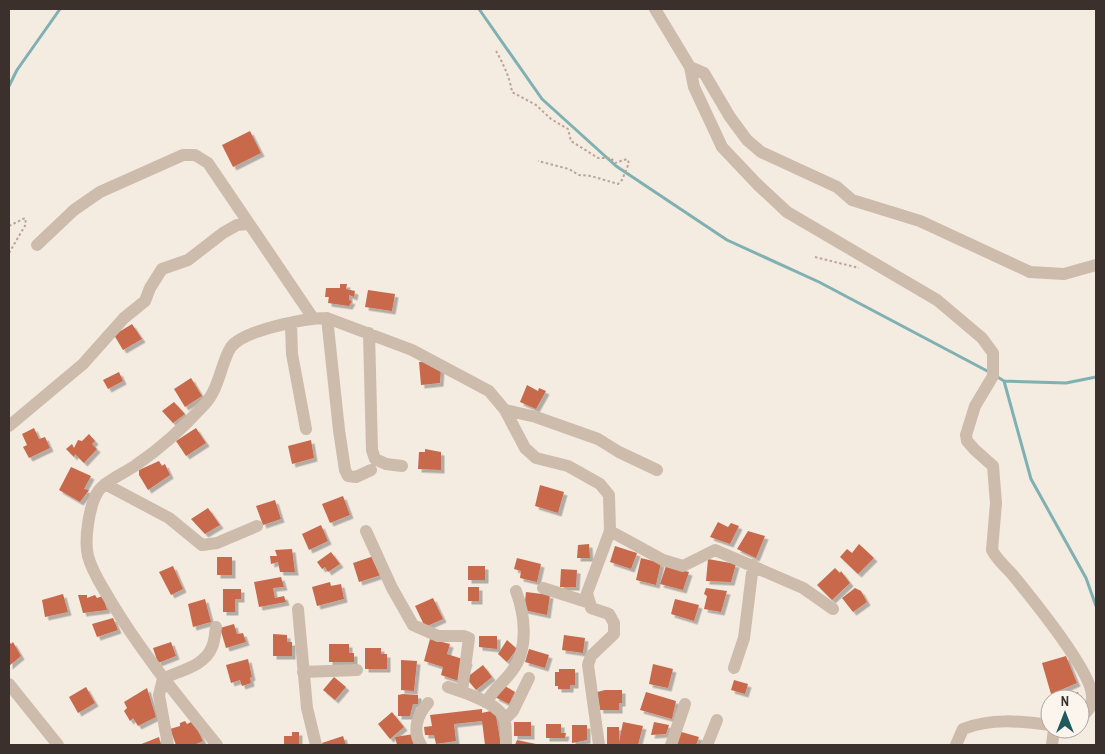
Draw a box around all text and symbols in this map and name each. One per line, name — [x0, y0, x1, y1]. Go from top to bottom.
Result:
north arrow — [1040, 689, 1090, 739]
text: N — [1061, 692, 1069, 710]

